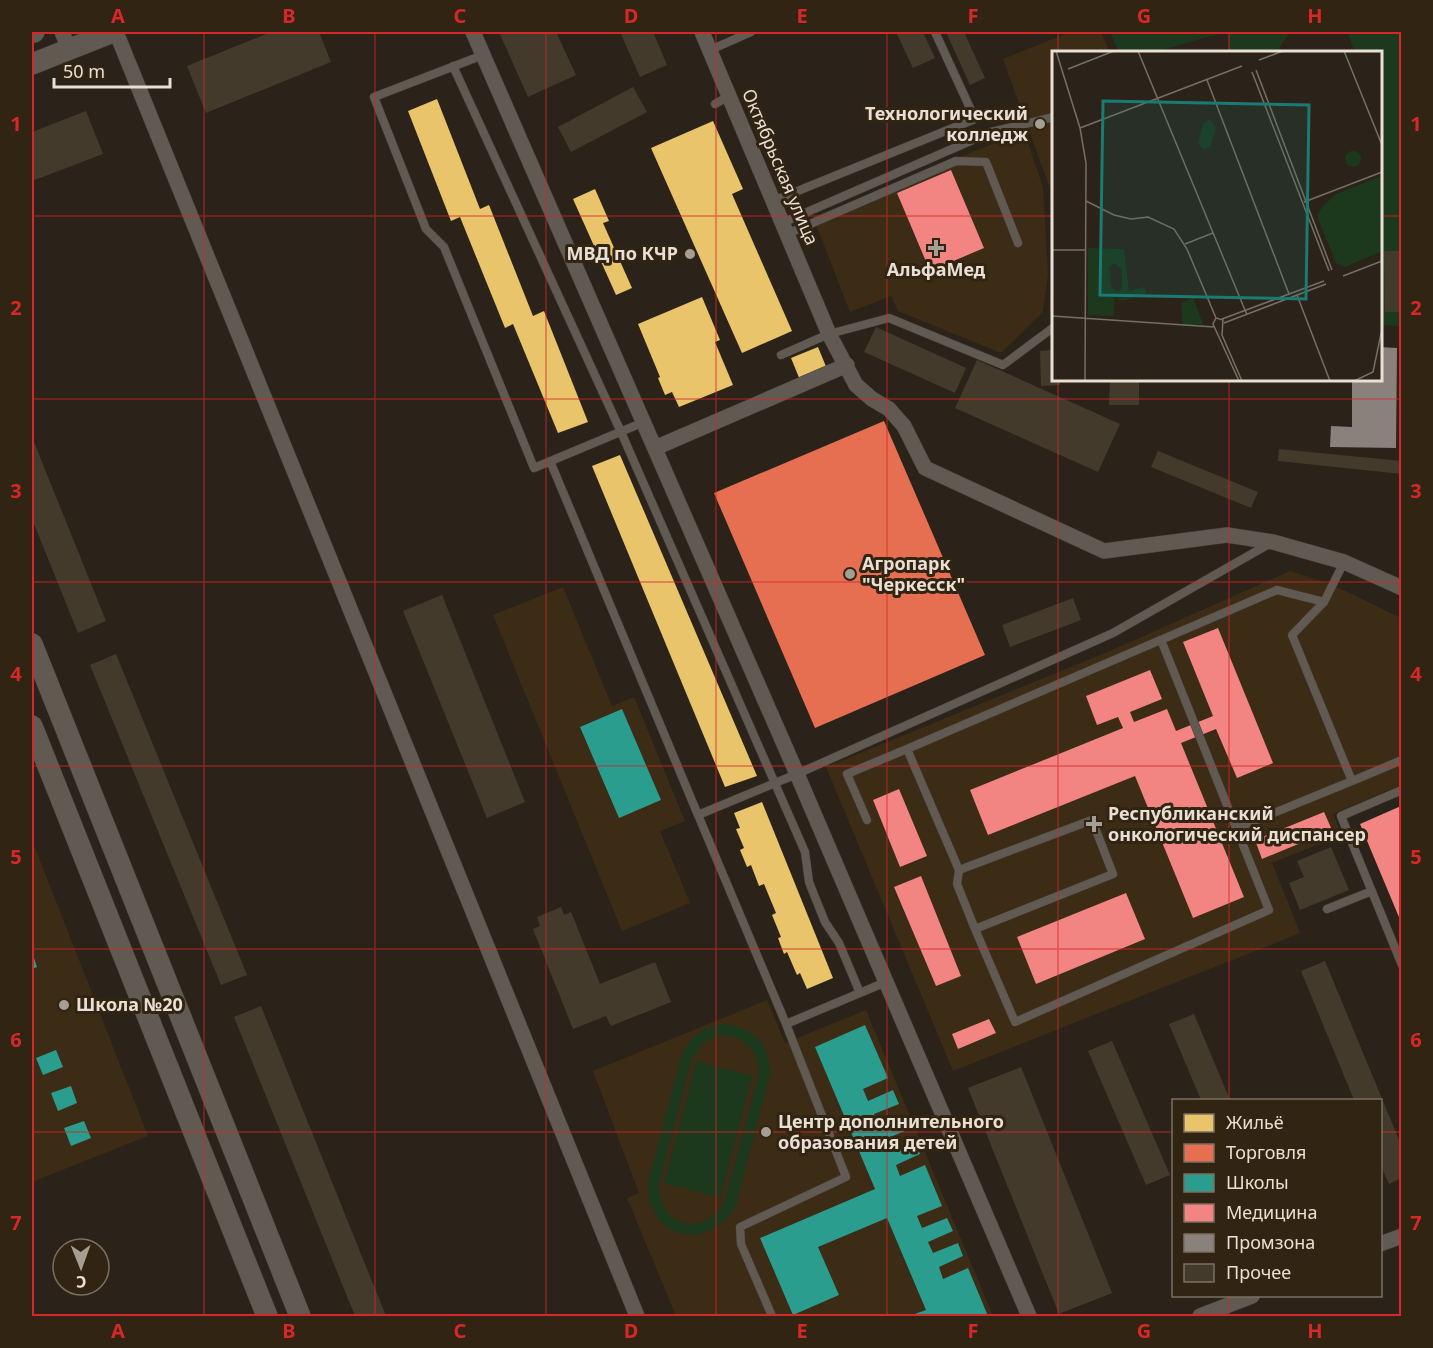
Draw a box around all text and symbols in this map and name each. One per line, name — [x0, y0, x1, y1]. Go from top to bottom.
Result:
text: A — [111, 2, 125, 29]
text: B — [282, 2, 296, 29]
text: C — [454, 2, 467, 29]
text: D — [624, 2, 638, 29]
text: E — [796, 2, 808, 29]
text: F — [968, 2, 978, 29]
text: G — [1137, 2, 1151, 29]
text: H — [1307, 2, 1323, 29]
scale bar — [54, 51, 170, 89]
inset map — [1052, 51, 1382, 381]
text: 50 m — [63, 59, 105, 83]
street label: Октябрьская улица — [737, 85, 825, 248]
place label: Технологический колледж — [865, 101, 1028, 146]
text: 1 — [10, 110, 22, 137]
text: 1 — [1410, 110, 1422, 137]
marker: Технологический колледж — [1033, 117, 1047, 131]
marker: АльфаМед — [927, 239, 945, 257]
place label: МВД по КЧР — [566, 241, 678, 265]
marker: МВД по КЧР — [683, 247, 697, 261]
place label: АльфаМед — [887, 257, 986, 281]
text: 2 — [10, 294, 22, 321]
text: 2 — [1410, 294, 1422, 321]
text: 3 — [10, 477, 22, 504]
text: 3 — [1410, 477, 1422, 504]
place label: Агропарк "Черкесск" — [862, 551, 965, 596]
marker: Агропарк "Черкесск" — [843, 567, 857, 581]
text: 4 — [10, 660, 22, 687]
text: 4 — [1410, 660, 1422, 687]
place label: Республиканский онкологический диспансер — [1108, 801, 1366, 846]
marker: Республиканский онкологический диспансер — [1085, 815, 1103, 833]
text: 5 — [10, 843, 22, 870]
text: 5 — [1410, 843, 1422, 870]
place label: Школа №20 — [76, 992, 183, 1016]
marker: Школа №20 — [57, 998, 71, 1012]
text: 6 — [10, 1026, 22, 1053]
text: 6 — [1410, 1026, 1422, 1053]
legend — [1172, 1099, 1382, 1297]
place label: Центр дополнительного образования детей — [778, 1109, 1004, 1154]
text: Жильё — [1226, 1110, 1284, 1134]
marker: Центр дополнительного образования детей — [759, 1125, 773, 1139]
text: Торговля — [1226, 1140, 1306, 1164]
text: Школы — [1226, 1170, 1289, 1194]
text: Медицина — [1226, 1200, 1317, 1224]
text: 7 — [10, 1209, 22, 1236]
text: 7 — [1410, 1209, 1422, 1236]
text: Промзона — [1226, 1230, 1315, 1254]
north arrow — [51, 1237, 111, 1297]
text: Прочее — [1226, 1260, 1291, 1284]
text: С — [76, 1271, 87, 1293]
text: A — [111, 1317, 125, 1344]
text: B — [282, 1317, 296, 1344]
text: C — [454, 1317, 467, 1344]
text: D — [624, 1317, 638, 1344]
text: E — [796, 1317, 808, 1344]
text: F — [968, 1317, 978, 1344]
text: G — [1137, 1317, 1151, 1344]
text: H — [1307, 1317, 1323, 1344]

